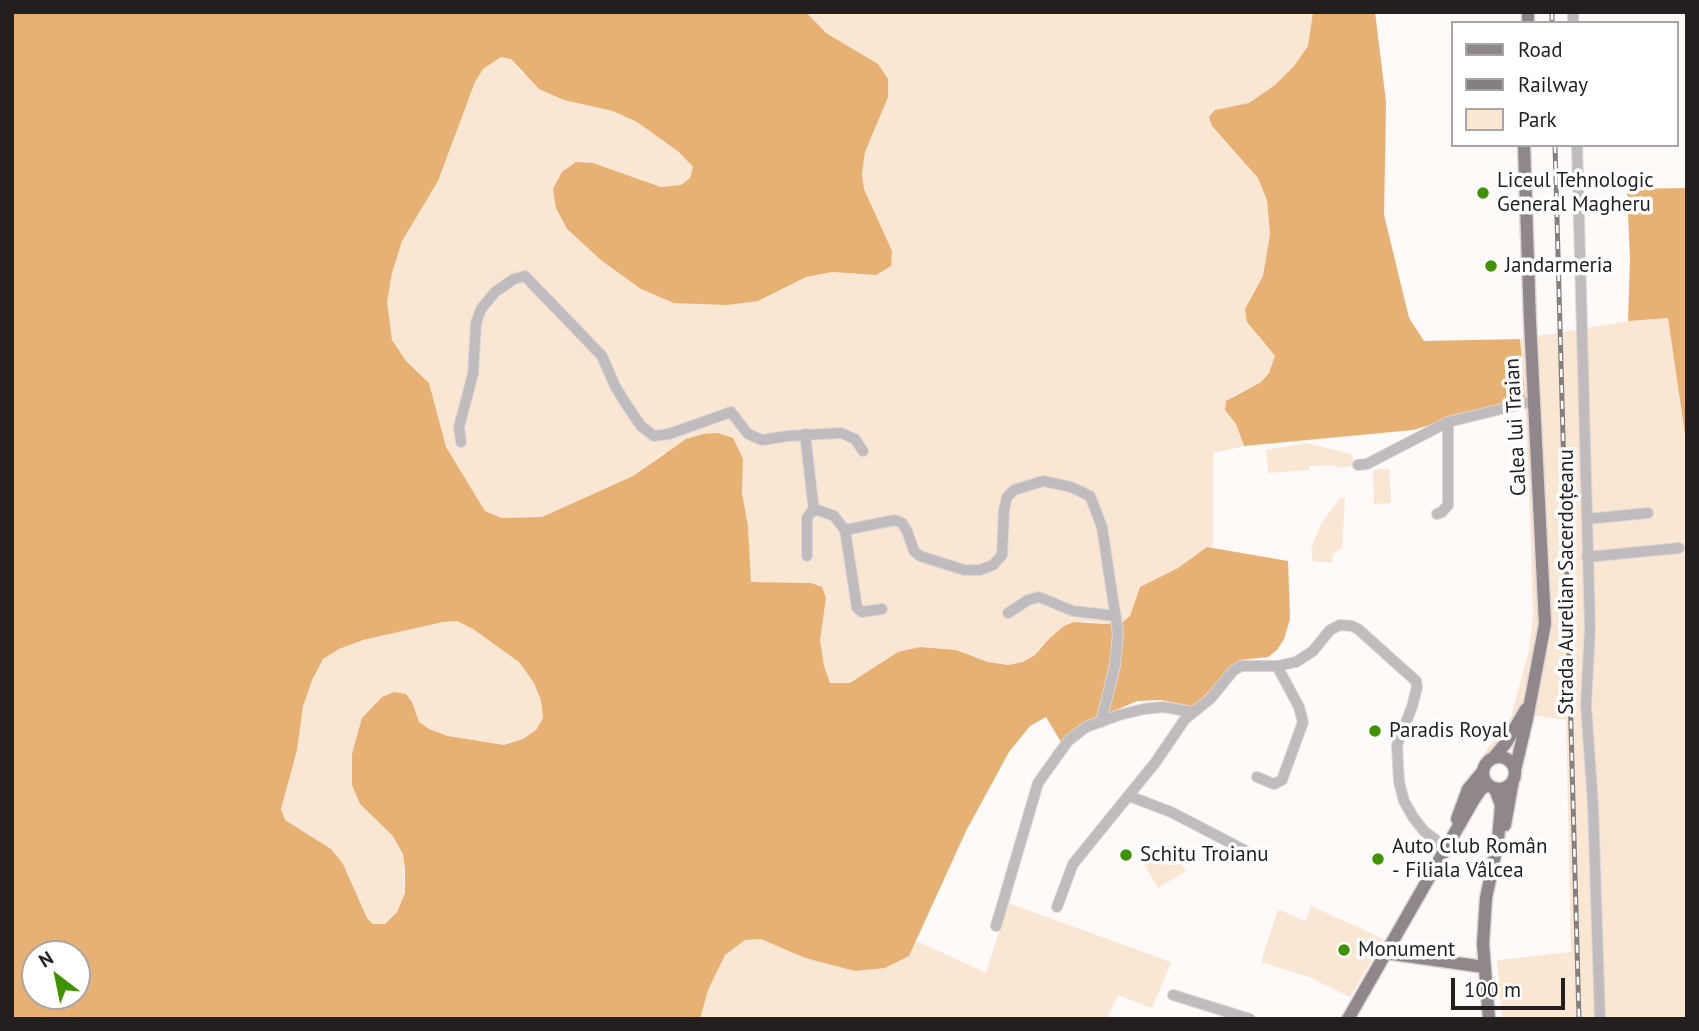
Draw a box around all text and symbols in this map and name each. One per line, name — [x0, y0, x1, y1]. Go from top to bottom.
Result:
legend — [1450, 21, 1678, 147]
text: Road — [1518, 36, 1562, 63]
text: Railway — [1518, 71, 1588, 98]
text: Park — [1518, 106, 1557, 133]
place label: Liceul Tehnologic General Magheru — [1497, 168, 1654, 218]
marker: Liceul Tehnologic General Magheru — [1475, 185, 1491, 201]
place label: Jandarmeria — [1505, 253, 1613, 279]
marker: Jandarmeria — [1483, 258, 1499, 274]
street label: Calea lui Traian — [1500, 357, 1532, 497]
street label: Strada Aurelian Sacerdoțeanu — [1554, 449, 1580, 715]
place label: Paradis Royal — [1389, 718, 1508, 744]
marker: Paradis Royal — [1367, 723, 1383, 739]
place label: Auto Club Român - Filiala Vâlcea — [1392, 834, 1547, 884]
place label: Schitu Troianu — [1140, 842, 1268, 868]
marker: Schitu Troianu — [1118, 847, 1134, 863]
marker: Auto Club Român - Filiala Vâlcea — [1370, 851, 1386, 867]
place label: Monument — [1358, 937, 1455, 963]
north arrow — [21, 940, 91, 1010]
marker: Monument — [1336, 942, 1352, 958]
text: N — [34, 945, 58, 972]
scale bar — [1454, 964, 1568, 1008]
text: 100 m — [1464, 976, 1521, 1003]

